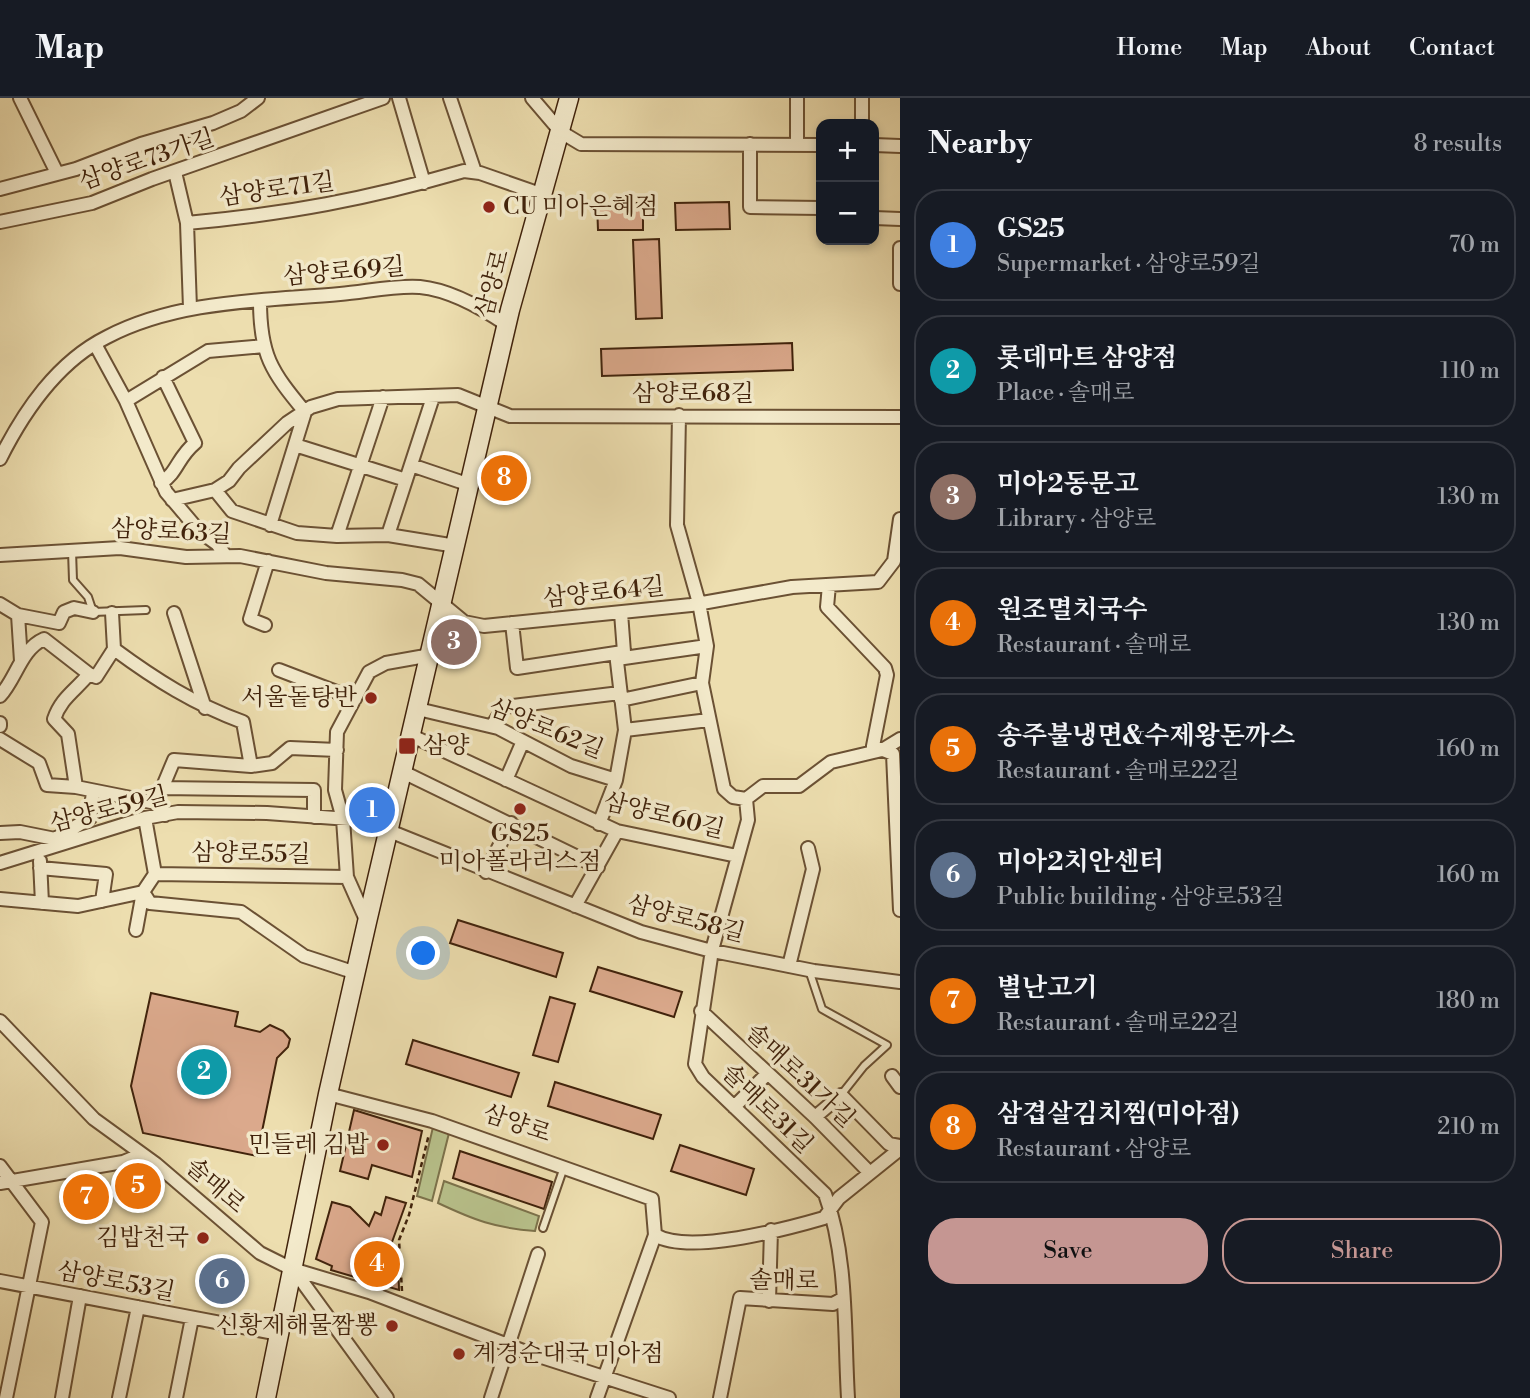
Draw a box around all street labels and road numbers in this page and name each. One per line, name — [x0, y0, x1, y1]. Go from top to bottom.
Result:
street label: 삼양로73가길 — [75, 123, 219, 197]
street label: 삼양로71길 — [217, 167, 337, 213]
street label: 삼양로 — [470, 247, 516, 321]
street label: 삼양로69길 — [282, 252, 406, 292]
street label: 삼양로68길 — [632, 379, 754, 409]
street label: 삼양로63길 — [110, 514, 232, 550]
street label: 삼양로64길 — [542, 572, 666, 614]
street label: 삼양로62길 — [484, 692, 608, 766]
street label: 삼양로59길 — [47, 781, 171, 839]
street label: 삼양로60길 — [601, 787, 727, 845]
street label: 삼양로55길 — [191, 838, 311, 870]
street label: 삼양로58길 — [624, 889, 748, 949]
street label: 솔매로31가길 — [739, 1018, 861, 1134]
street label: 솔매로31길 — [715, 1058, 819, 1160]
street label: 삼양로 — [479, 1098, 555, 1150]
street label: 솔매로 — [179, 1152, 251, 1220]
street label: 삼양로53길 — [55, 1256, 177, 1308]
street label: 솔매로 — [749, 1265, 819, 1297]

